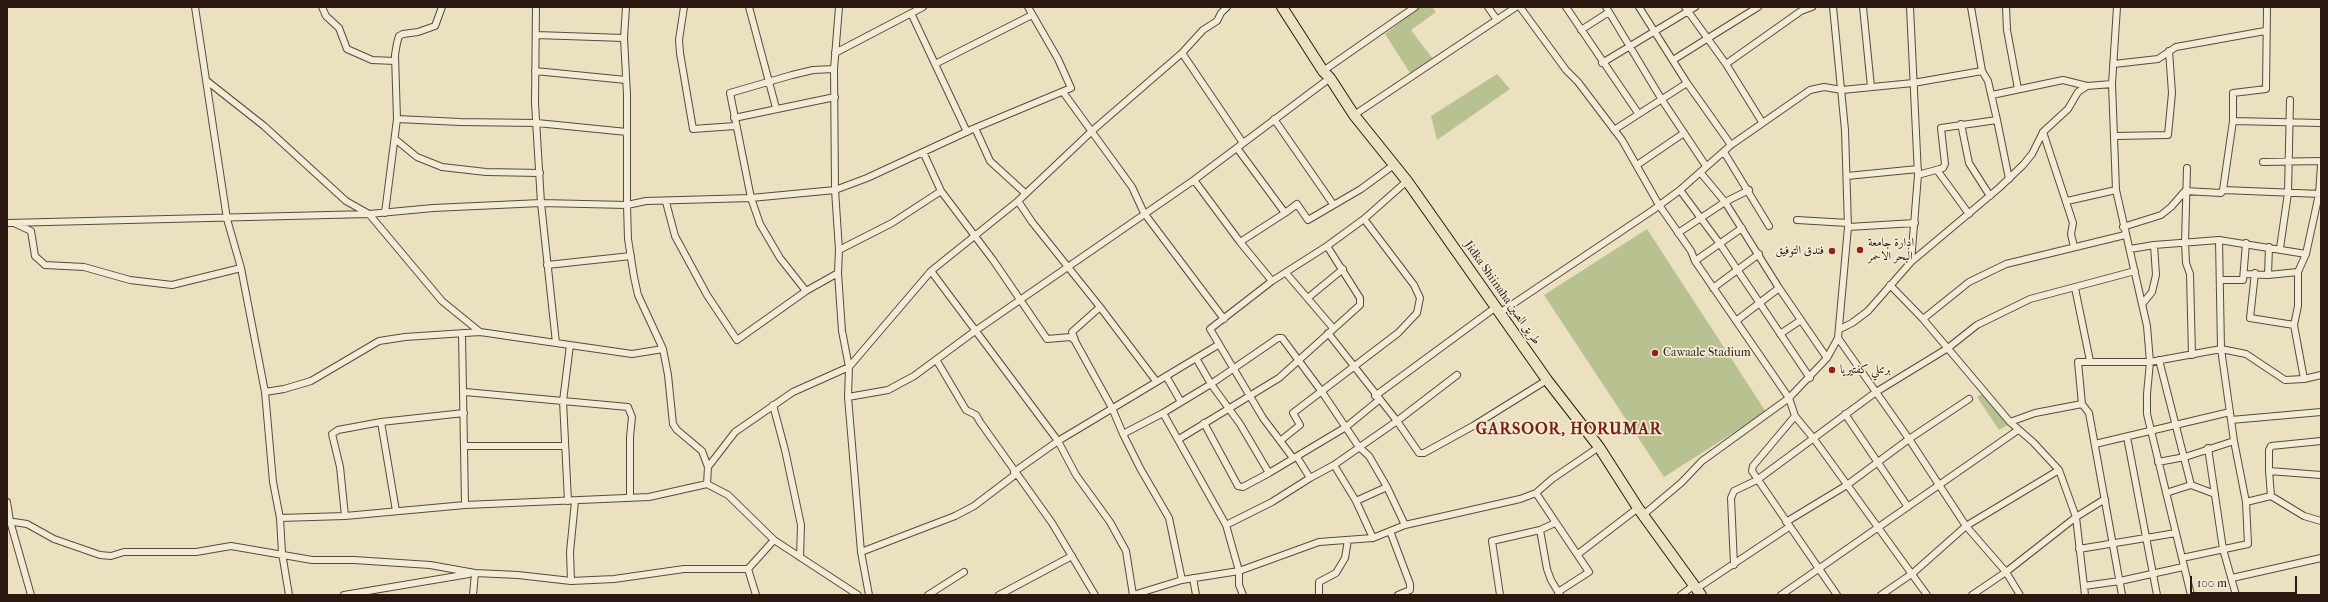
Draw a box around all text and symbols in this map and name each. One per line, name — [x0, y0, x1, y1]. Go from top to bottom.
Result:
place label: ادارة جامعة البحر الاحمر — [1868, 236, 1914, 264]
street label: Jidka Shiinaha طريق الصين — [1461, 238, 1543, 348]
place label: فندق التوفيق — [1776, 244, 1824, 258]
marker: ادارة جامعة البحر الاحمر — [1855, 245, 1865, 255]
marker: فندق التوفيق — [1827, 246, 1837, 256]
place label: Cawaale Stadium — [1663, 346, 1751, 360]
marker: Cawaale Stadium — [1650, 348, 1660, 358]
place label: برتنلي كفتيريا — [1840, 363, 1891, 377]
marker: برتنلي كفتيريا — [1827, 365, 1837, 375]
district label: GARSOOR, HORUMAR — [1476, 420, 1662, 440]
scale bar — [2192, 568, 2299, 594]
text: 100 m — [2197, 576, 2227, 590]

